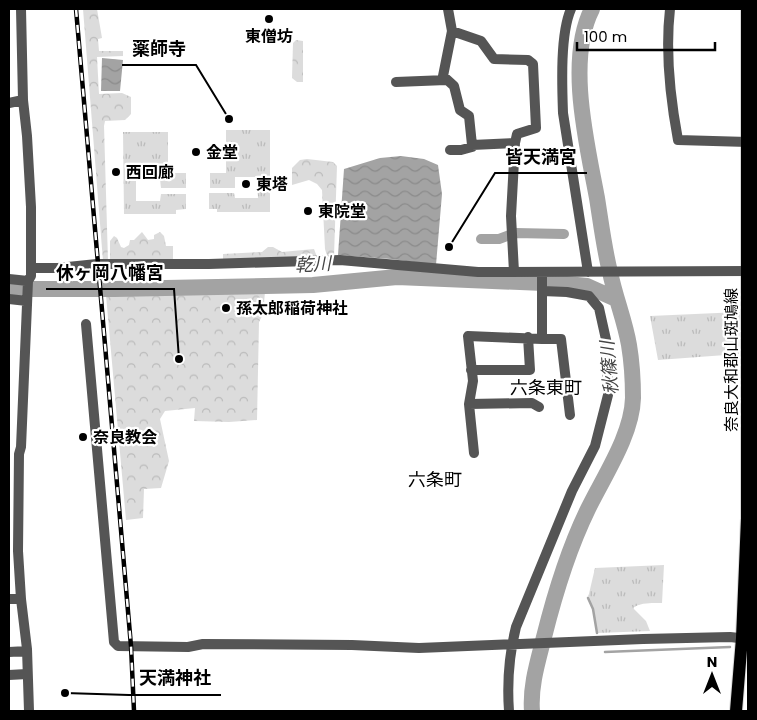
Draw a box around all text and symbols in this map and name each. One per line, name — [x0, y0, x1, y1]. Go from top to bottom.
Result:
marker: 東僧坊 — [263, 13, 275, 25]
scale bar — [577, 20, 714, 52]
place label: 東僧坊 — [245, 25, 293, 48]
text: 100 m — [584, 26, 627, 47]
callout: 薬師寺 — [122, 32, 196, 65]
text: 薬師寺 — [132, 36, 186, 61]
callout: 皆天満宮 — [495, 140, 587, 173]
place label: 金堂 — [206, 141, 238, 164]
text: 皆天満宮 — [505, 144, 577, 169]
marker: 金堂 — [190, 146, 202, 158]
place label: 西回廊 — [126, 161, 174, 184]
marker: 西回廊 — [110, 166, 122, 178]
place label: 東塔 — [256, 173, 288, 196]
marker: 東塔 — [240, 178, 252, 190]
place label: 東院堂 — [318, 200, 366, 223]
marker: 東院堂 — [302, 205, 314, 217]
water label: 乾川 — [294, 250, 334, 277]
callout: 休ヶ岡八幡宮 — [46, 256, 174, 289]
text: 休ヶ岡八幡宮 — [56, 260, 164, 285]
street label: 奈良大和郡山斑鳩線 — [720, 288, 743, 432]
place label: 孫太郎稲荷神社 — [236, 297, 348, 320]
marker: 孫太郎稲荷神社 — [220, 302, 232, 314]
water label: 秋篠川 — [594, 338, 624, 396]
district label: 六条東町 — [510, 375, 582, 400]
place label: 奈良教会 — [93, 426, 157, 449]
marker: 奈良教会 — [77, 431, 89, 443]
district label: 六条町 — [408, 467, 462, 492]
north arrow — [687, 650, 737, 700]
text: N — [707, 652, 717, 672]
callout: 天満神社 — [129, 662, 221, 695]
text: 天満神社 — [139, 665, 211, 690]

